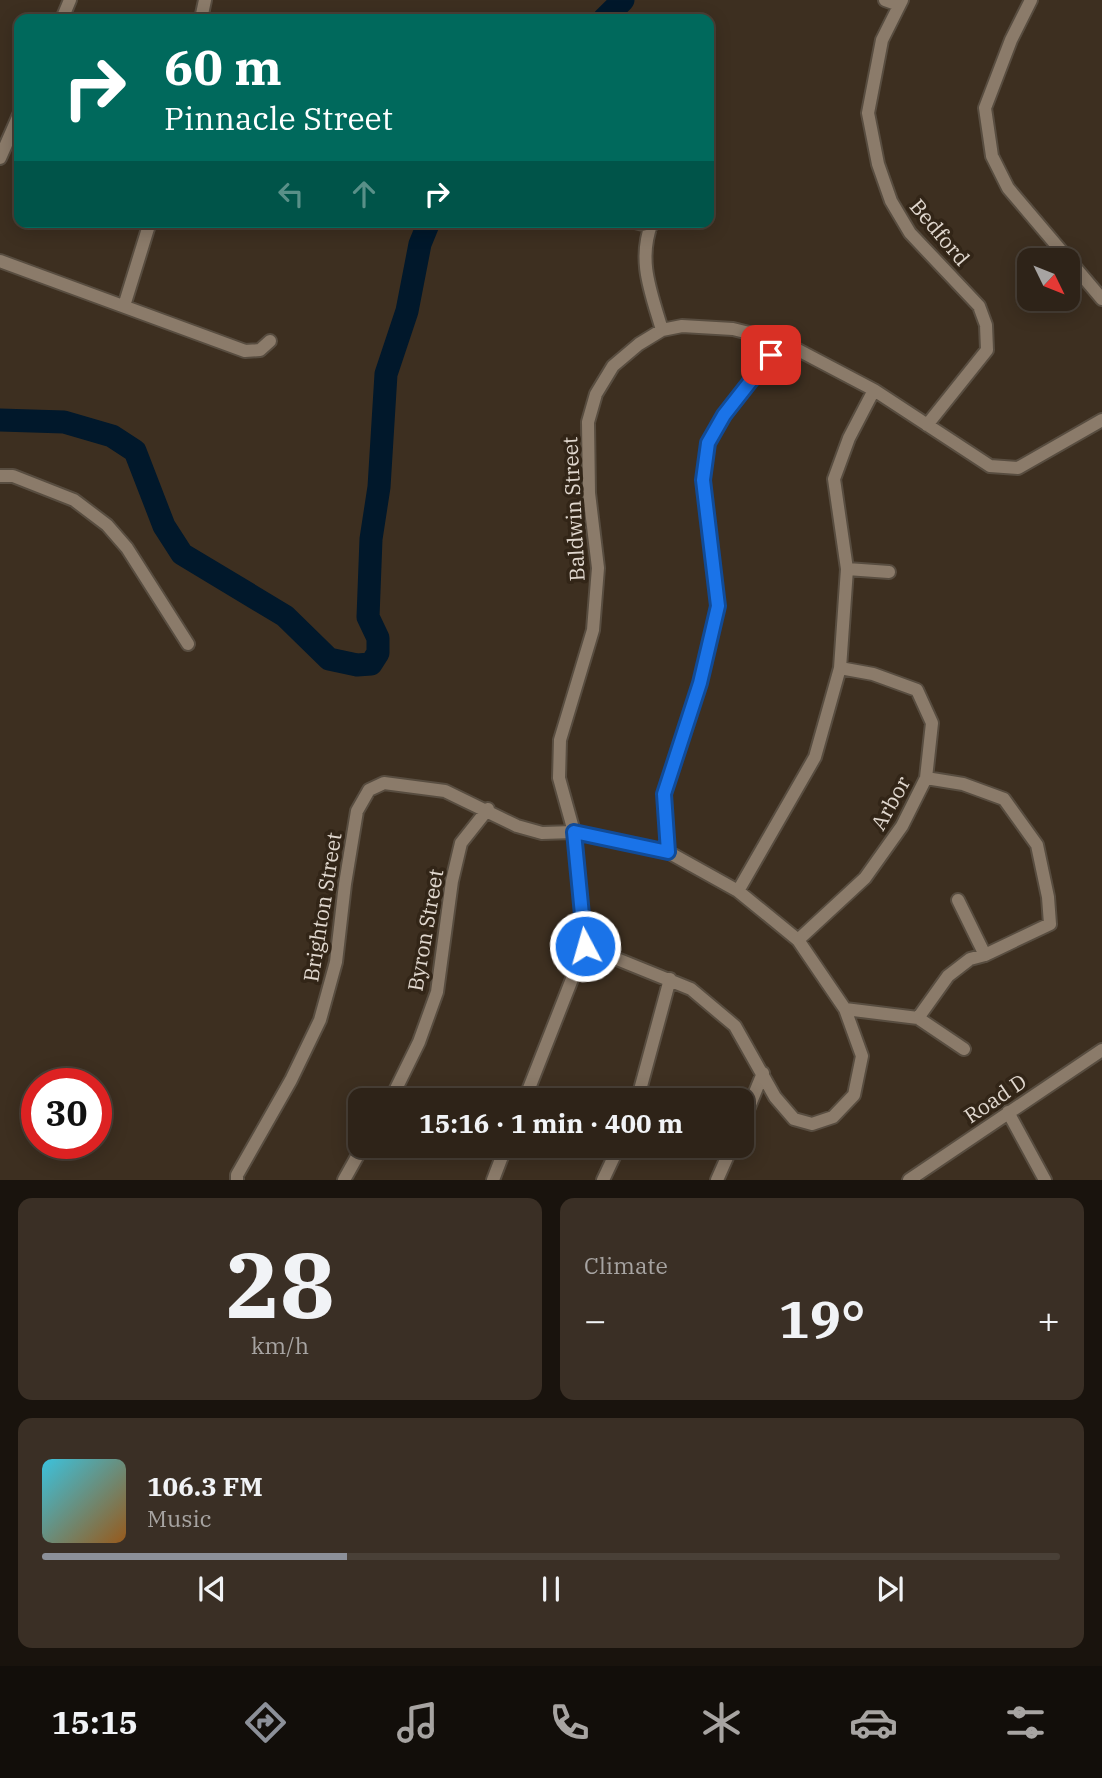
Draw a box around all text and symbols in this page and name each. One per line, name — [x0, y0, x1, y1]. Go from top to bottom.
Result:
text: 60 m — [164, 35, 282, 98]
icon: right — [49, 42, 140, 133]
text: Pinnacle Street — [164, 97, 393, 139]
icon: left — [272, 175, 310, 213]
icon: ahead — [345, 175, 383, 213]
icon: right — [418, 175, 456, 213]
street label: Bedford — [904, 193, 976, 272]
north arrow — [1017, 248, 1080, 312]
map controls — [1017, 248, 1080, 311]
pin — [741, 325, 801, 385]
icon: arrive — [752, 336, 790, 374]
street label: Baldwin Street — [555, 436, 591, 582]
street label: Arbor — [864, 770, 917, 835]
street label: Brighton Street — [296, 830, 348, 984]
street label: Byron Street — [400, 867, 450, 993]
position arrow — [548, 909, 622, 983]
street label: Road D — [958, 1067, 1032, 1129]
speed limit sign: 30 — [21, 1068, 112, 1159]
text: 15:16 · 1 min · 400 m — [419, 1106, 683, 1140]
text: 28 — [225, 1225, 335, 1343]
text: Climate — [584, 1250, 668, 1280]
text: 19° — [779, 1285, 865, 1352]
text: − — [584, 1295, 607, 1344]
text: + — [1037, 1295, 1060, 1344]
text: km/h — [251, 1330, 309, 1360]
text: 106.3 FM — [147, 1469, 263, 1503]
text: Music — [147, 1503, 212, 1533]
icon: previous — [193, 1570, 231, 1608]
icon: pause — [532, 1570, 570, 1608]
icon: next — [871, 1570, 909, 1608]
icon: directions — [241, 1698, 290, 1747]
icon: music — [393, 1698, 442, 1747]
icon: phone — [545, 1698, 594, 1747]
icon: climate — [697, 1698, 746, 1747]
icon: car — [849, 1698, 898, 1747]
icon: filters — [1001, 1698, 1050, 1747]
text: 15:15 — [52, 1701, 138, 1743]

